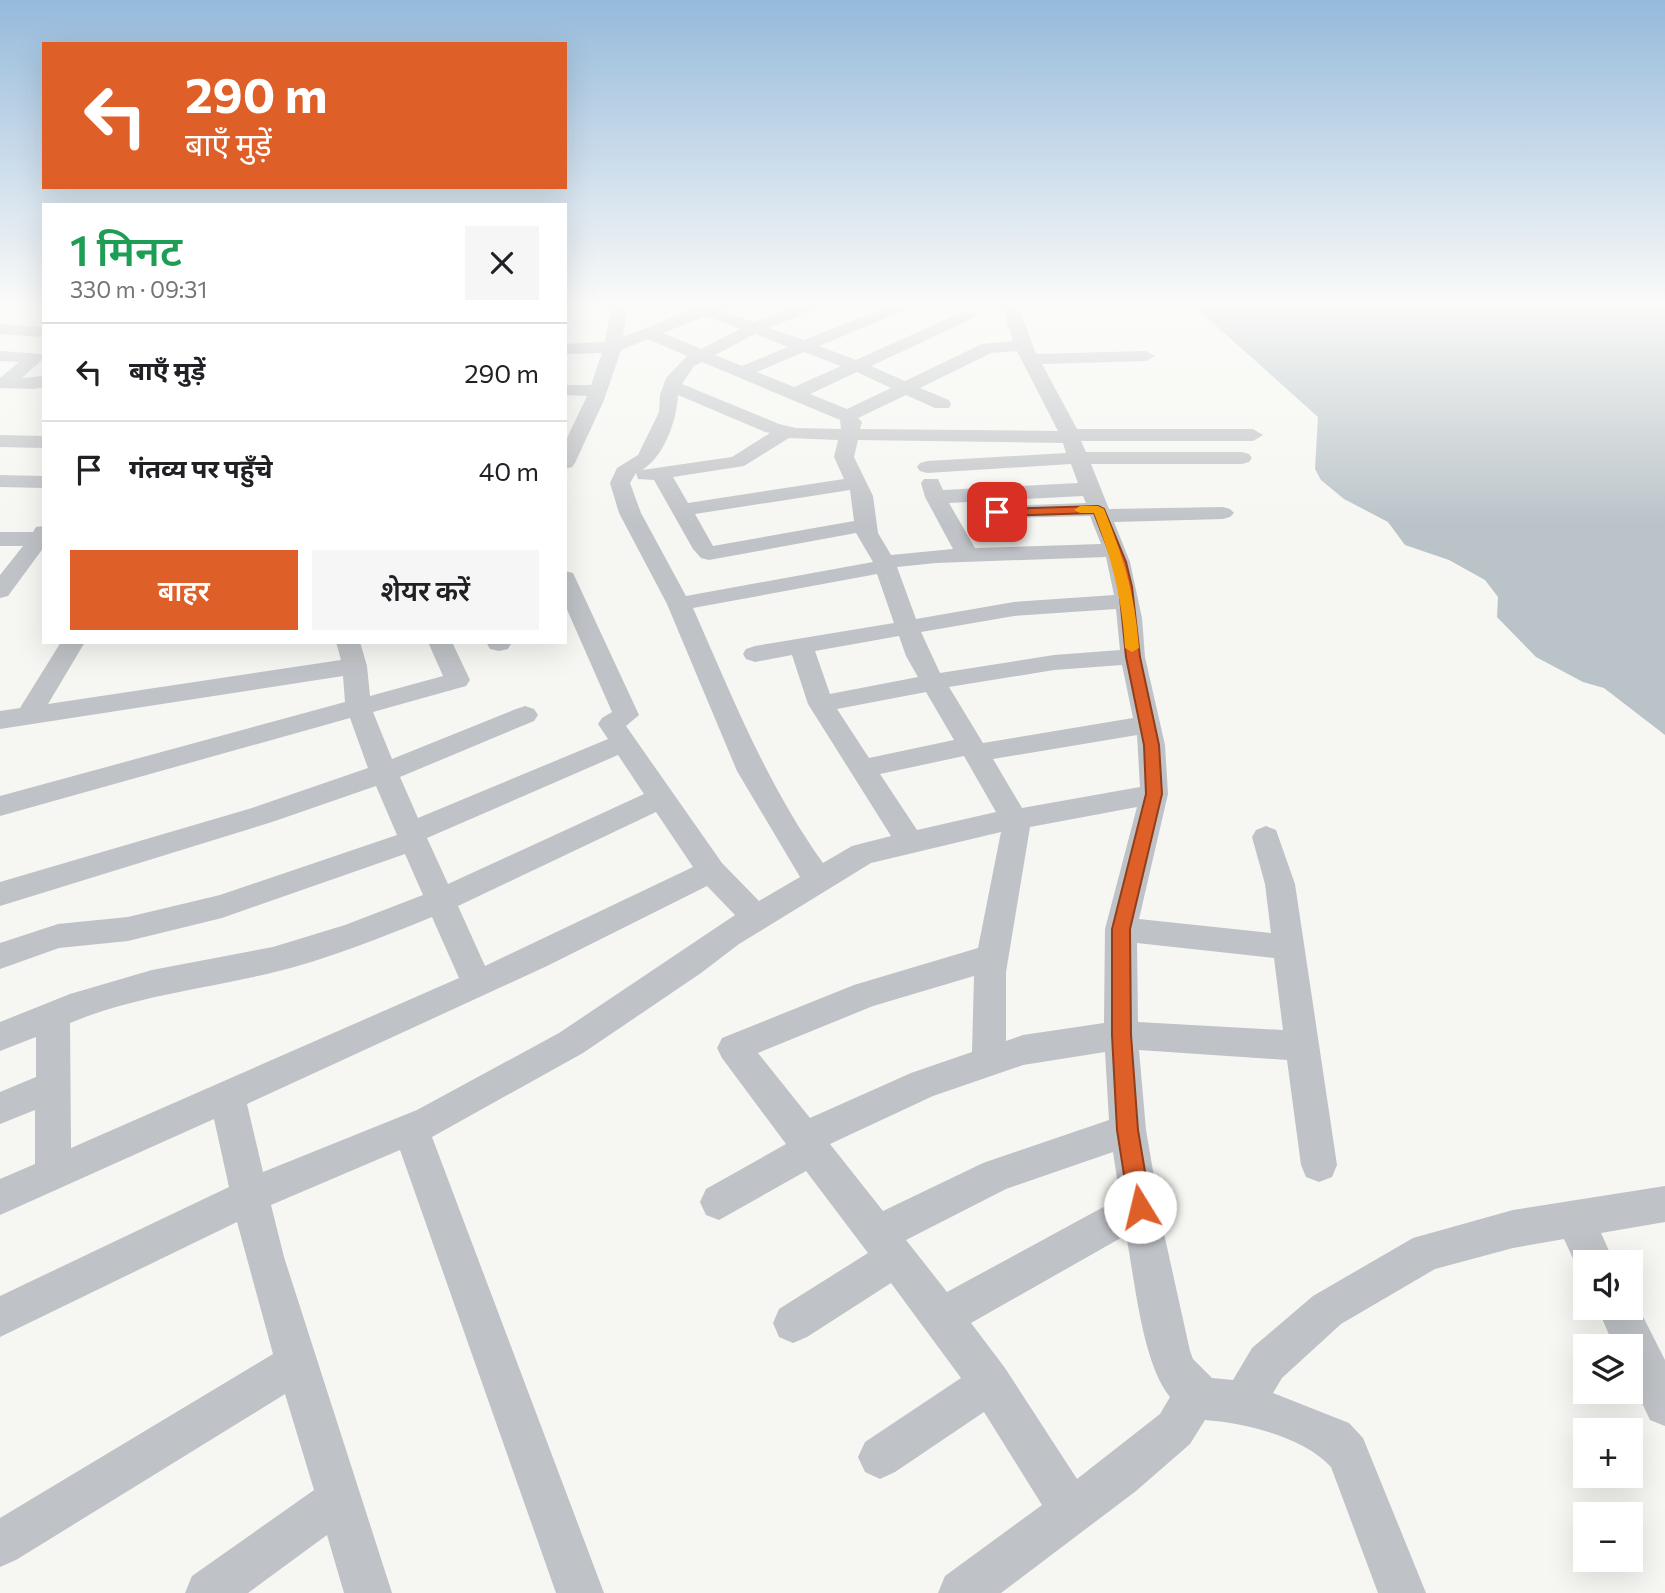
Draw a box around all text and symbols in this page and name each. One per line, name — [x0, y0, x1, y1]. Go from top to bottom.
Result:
text: 290 m — [185, 63, 327, 123]
icon: left — [70, 70, 161, 161]
text: बाएँ मुड़ें — [185, 123, 272, 163]
text: 1 मिनट — [70, 223, 182, 275]
button: close — [465, 226, 539, 300]
text: 330 m · 09:31 — [70, 275, 207, 303]
icon: left — [70, 353, 108, 391]
text: बाएँ मुड़ें — [129, 354, 205, 385]
text: 290 m — [464, 357, 539, 388]
icon: arrive — [70, 451, 108, 489]
text: गंतव्य पर पहुँचे — [129, 452, 273, 483]
text: 40 m — [479, 455, 539, 486]
pin — [967, 482, 1027, 542]
icon: arrive — [978, 493, 1016, 531]
button: बाहर — [70, 550, 298, 630]
button: शेयर करें — [312, 550, 539, 630]
position arrow — [1103, 1170, 1177, 1244]
map controls — [1573, 1250, 1643, 1572]
button: sound — [1573, 1250, 1643, 1320]
button: layers — [1573, 1334, 1643, 1404]
button: + — [1573, 1418, 1643, 1488]
button: − — [1573, 1502, 1643, 1572]

